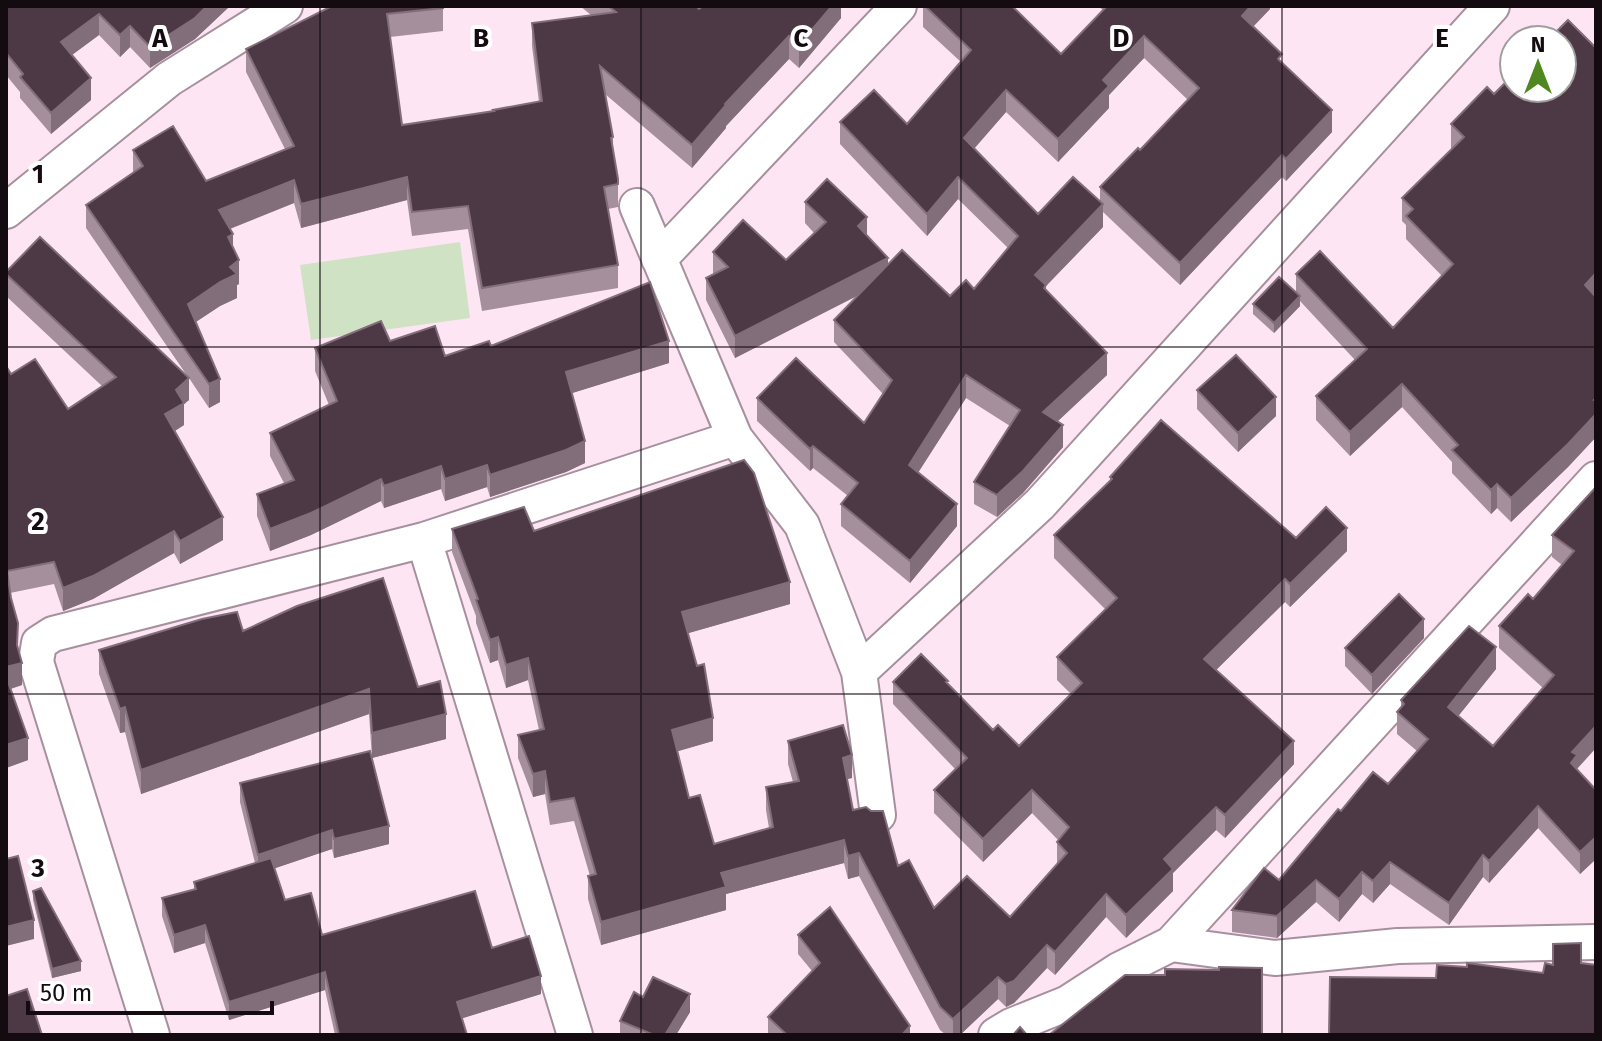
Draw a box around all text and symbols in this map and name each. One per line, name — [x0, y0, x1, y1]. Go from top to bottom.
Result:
text: A — [151, 23, 168, 54]
text: B — [473, 23, 489, 54]
text: C — [794, 23, 809, 54]
text: D — [1113, 23, 1130, 54]
text: E — [1435, 23, 1449, 54]
north arrow — [1498, 24, 1578, 104]
text: N — [1531, 31, 1545, 58]
text: 1 — [32, 159, 44, 190]
text: 2 — [31, 506, 45, 537]
text: 3 — [30, 853, 45, 884]
scale bar — [28, 965, 272, 1015]
text: 50 m — [40, 979, 92, 1007]

